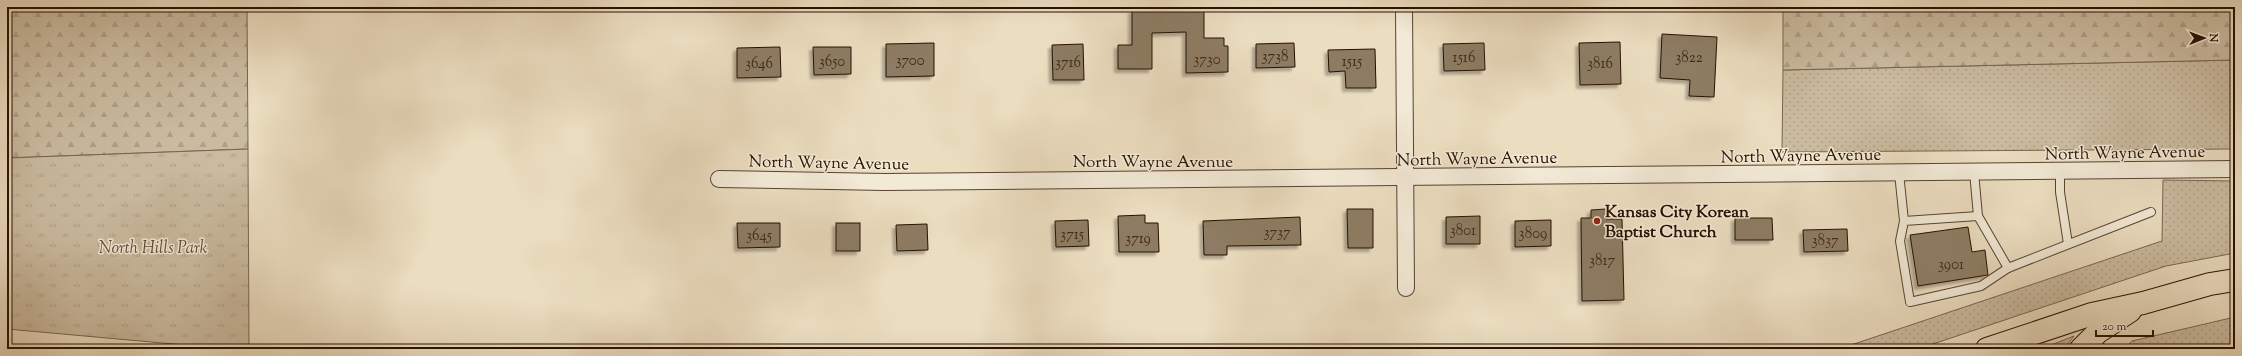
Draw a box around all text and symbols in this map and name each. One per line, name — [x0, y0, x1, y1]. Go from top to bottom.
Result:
north arrow — [2184, 18, 2224, 58]
text: N — [2205, 32, 2221, 43]
house number: 3738 — [1261, 47, 1289, 68]
house number: 1516 — [1453, 48, 1475, 69]
house number: 3822 — [1675, 48, 1703, 69]
house number: 3730 — [1193, 50, 1221, 71]
house number: 3700 — [895, 51, 925, 72]
house number: 3650 — [819, 52, 845, 73]
house number: 1515 — [1342, 52, 1362, 73]
house number: 3716 — [1055, 53, 1081, 74]
house number: 3646 — [745, 54, 773, 75]
house number: 3816 — [1587, 54, 1613, 75]
street label: North Wayne Avenue — [2045, 141, 2206, 167]
street label: North Wayne Avenue — [1721, 144, 1882, 170]
street label: North Wayne Avenue — [1397, 147, 1558, 173]
street label: North Wayne Avenue — [748, 151, 910, 177]
street label: North Wayne Avenue — [1073, 151, 1233, 175]
place label: Kansas City Korean Baptist Church — [1605, 201, 1750, 245]
marker: Kansas City Korean Baptist Church — [1592, 216, 1602, 226]
house number: 3801 — [1450, 221, 1476, 242]
house number: 3737 — [1263, 223, 1291, 244]
house number: 3809 — [1519, 224, 1547, 245]
house number: 3715 — [1060, 225, 1084, 246]
house number: 3645 — [746, 226, 772, 247]
house number: 3719 — [1125, 229, 1151, 250]
house number: 3837 — [1811, 231, 1839, 252]
park label: North Hills Park — [99, 237, 208, 261]
house number: 3817 — [1589, 251, 1616, 272]
house number: 3901 — [1938, 255, 1964, 276]
scale bar — [2096, 312, 2153, 338]
text: 20 m — [2102, 318, 2127, 336]

